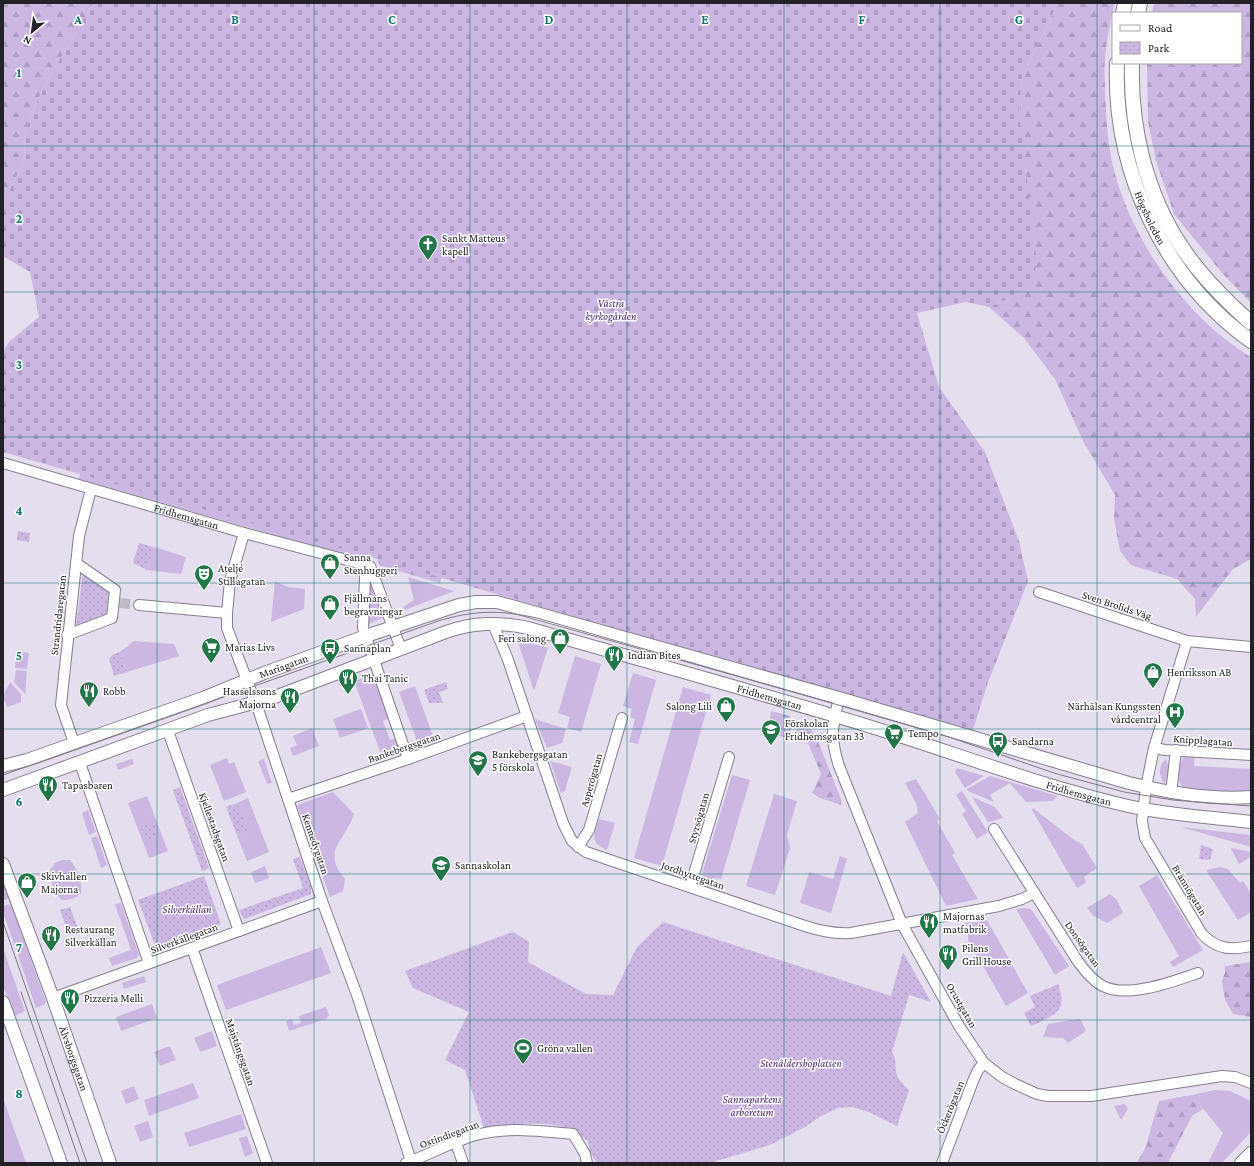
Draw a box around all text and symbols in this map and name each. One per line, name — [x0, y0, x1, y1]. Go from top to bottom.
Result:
north arrow — [12, 12, 52, 52]
text: A — [73, 12, 82, 27]
text: B — [231, 12, 239, 27]
text: C — [388, 12, 396, 27]
text: D — [545, 12, 554, 27]
text: E — [701, 12, 709, 27]
text: F — [859, 12, 866, 27]
text: G — [1015, 12, 1023, 27]
legend — [1112, 12, 1242, 64]
text: Road — [1148, 21, 1173, 35]
text: N — [21, 33, 33, 48]
text: Park — [1148, 41, 1170, 55]
text: 1 — [17, 65, 22, 80]
street label: Högsboleden — [1132, 189, 1168, 247]
text: 2 — [16, 211, 23, 226]
place label: Sankt Matteus kapell — [442, 232, 506, 258]
church icon: Sankt Matteus kapell — [417, 233, 439, 261]
park label: Västra kyrkogården — [585, 297, 637, 323]
text: 3 — [16, 357, 22, 372]
street label: Fridhemsgatan — [153, 501, 220, 531]
text: 4 — [15, 503, 23, 518]
place label: Sanna Stenhuggeri — [344, 551, 398, 577]
shop icon: Sanna Stenhuggeri — [319, 552, 341, 580]
place label: Ateljé Stillagatan — [218, 562, 266, 588]
theatre icon: Ateljé Stillagatan — [193, 563, 215, 591]
street label: Strandridaregatan — [48, 574, 69, 656]
street label: Sven Brolids Väg — [1081, 588, 1154, 623]
place label: Fjällmans begravningar — [344, 592, 403, 618]
shop icon: Fjällmans begravningar — [319, 593, 341, 621]
shop icon: Feri salong — [549, 627, 571, 655]
place label: Feri salong — [498, 632, 547, 645]
supermarket icon: Marias Livs — [200, 636, 222, 664]
bus stop icon: Sannaplan — [319, 637, 341, 665]
place label: Marias Livs — [225, 641, 275, 653]
place label: Sannaplan — [344, 642, 391, 655]
restaurant icon: Indian Bites — [603, 644, 625, 672]
text: 5 — [16, 648, 22, 663]
place label: Indian Bites — [628, 649, 681, 661]
street label: Mariagatan — [257, 652, 310, 680]
shop icon: Henriksson AB — [1142, 661, 1164, 689]
place label: Henriksson AB — [1167, 666, 1231, 678]
restaurant icon: Thai Tanic — [337, 667, 359, 695]
place label: Thai Tanic — [362, 672, 408, 684]
restaurant icon: Robb — [78, 680, 100, 708]
street label: Fridhemsgatan — [736, 682, 803, 712]
place label: Robb — [103, 685, 126, 697]
place label: Hasselssons Majorna — [223, 685, 276, 711]
restaurant icon: Hasselssons Majorna — [279, 686, 301, 714]
shop icon: Salong Lili — [715, 695, 737, 723]
place label: Salong Lili — [666, 700, 712, 713]
place label: Närhälsan Kungssten vårdcentral — [1068, 700, 1161, 725]
hospital icon: Närhälsan Kungssten vårdcentral — [1164, 701, 1186, 729]
place label: Förskolan Fridhemsgatan 33 — [785, 717, 864, 743]
school or university icon: Förskolan Fridhemsgatan 33 — [760, 718, 782, 746]
supermarket icon: Tempo — [883, 722, 905, 750]
place label: Tempo — [908, 727, 939, 740]
street label: Bankebergsgatan — [366, 729, 442, 766]
bus stop icon: Sandarna — [987, 730, 1009, 758]
street label: Knipplagatan — [1173, 732, 1233, 749]
place label: Sandarna — [1012, 735, 1054, 747]
place label: Bankebergsgatan 5 förskola — [492, 748, 568, 773]
school or university icon: Bankebergsgatan 5 förskola — [467, 749, 489, 777]
street label: Asperögatan — [578, 752, 605, 808]
restaurant icon: Tapasbaren — [37, 774, 59, 802]
street label: Fridhemsgatan — [1045, 778, 1113, 808]
place label: Tapasbaren — [62, 779, 113, 792]
street label: Kjellestadsgatan — [196, 791, 233, 864]
street label: Styrsögatan — [685, 791, 712, 845]
text: 6 — [15, 794, 23, 809]
street label: Kennedygatan — [299, 812, 332, 876]
school or university icon: Sannaskolan — [430, 854, 452, 882]
street label: Jordhyttegatan — [658, 858, 726, 892]
place label: Sannaskolan — [455, 859, 511, 871]
street label: Brännögatan — [1169, 862, 1210, 918]
place label: Skivhallen Majorna — [41, 870, 87, 896]
shop icon: Skivhallen Majorna — [16, 871, 38, 899]
park label: Silverkällan — [162, 903, 212, 915]
place label: Majornas matfabrik — [943, 910, 987, 935]
restaurant icon: Majornas matfabrik — [918, 911, 940, 939]
street label: Donsögatan — [1062, 919, 1103, 970]
street label: Silverkällegatan — [149, 920, 220, 957]
place label: Restaurang Silverkällan — [65, 923, 117, 948]
restaurant icon: Restaurang Silverkällan — [40, 924, 62, 952]
text: 7 — [16, 940, 22, 955]
place label: Pilens Grill House — [962, 942, 1011, 967]
restaurant icon: Pilens Grill House — [937, 943, 959, 971]
street label: Orustgatan — [943, 980, 980, 1030]
restaurant icon: Pizzeria Melli — [59, 987, 81, 1015]
place label: Pizzeria Melli — [84, 992, 143, 1004]
street label: Majstångsgatan — [223, 1017, 258, 1088]
street label: Älvsborgsgatan — [57, 1024, 91, 1093]
sports icon: Gröna vallen — [512, 1037, 534, 1065]
place label: Gröna vallen — [537, 1042, 593, 1054]
park label: Stenåldersboplatsen — [760, 1057, 842, 1070]
street label: Öckerögatan — [934, 1079, 967, 1136]
text: 8 — [15, 1086, 23, 1101]
park label: Sannaparkens arboretum — [723, 1093, 782, 1118]
street label: Ostindiegatan — [418, 1118, 481, 1151]

